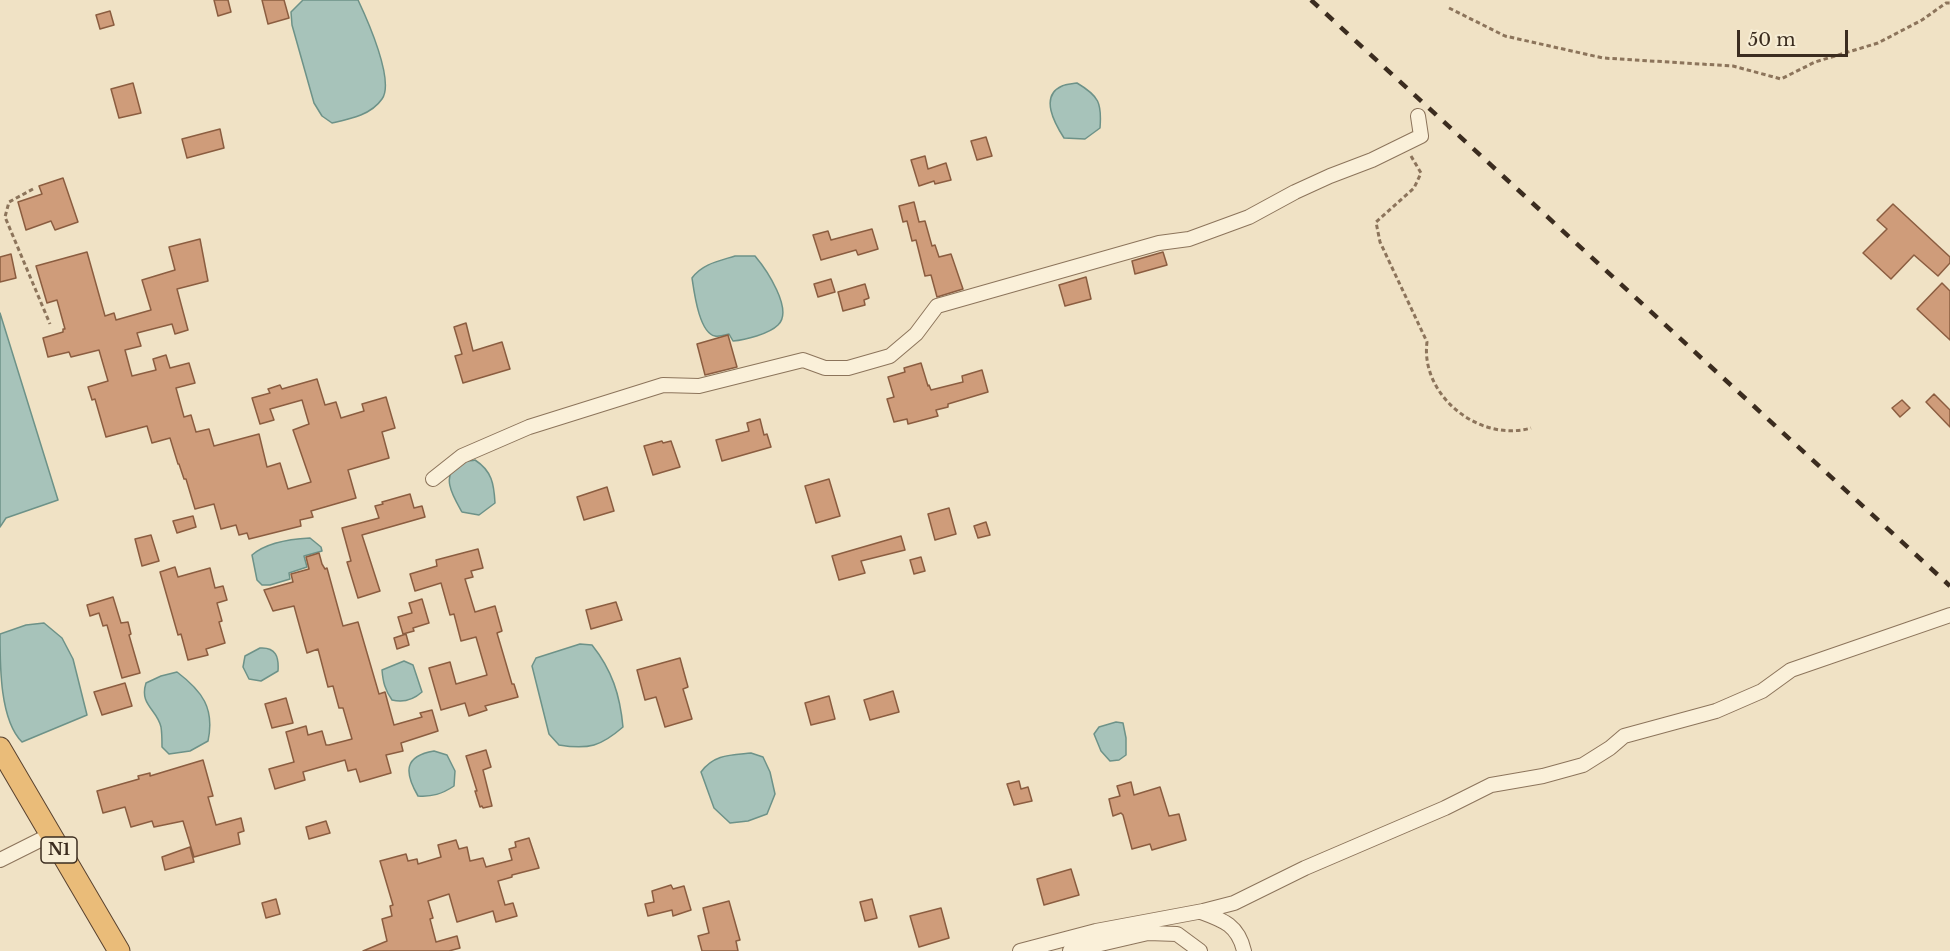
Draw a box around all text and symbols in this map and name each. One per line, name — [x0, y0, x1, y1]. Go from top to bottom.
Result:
scale bar — [1740, 18, 1851, 56]
text: 50 m — [1748, 29, 1796, 51]
road number: N1 — [41, 837, 77, 863]

